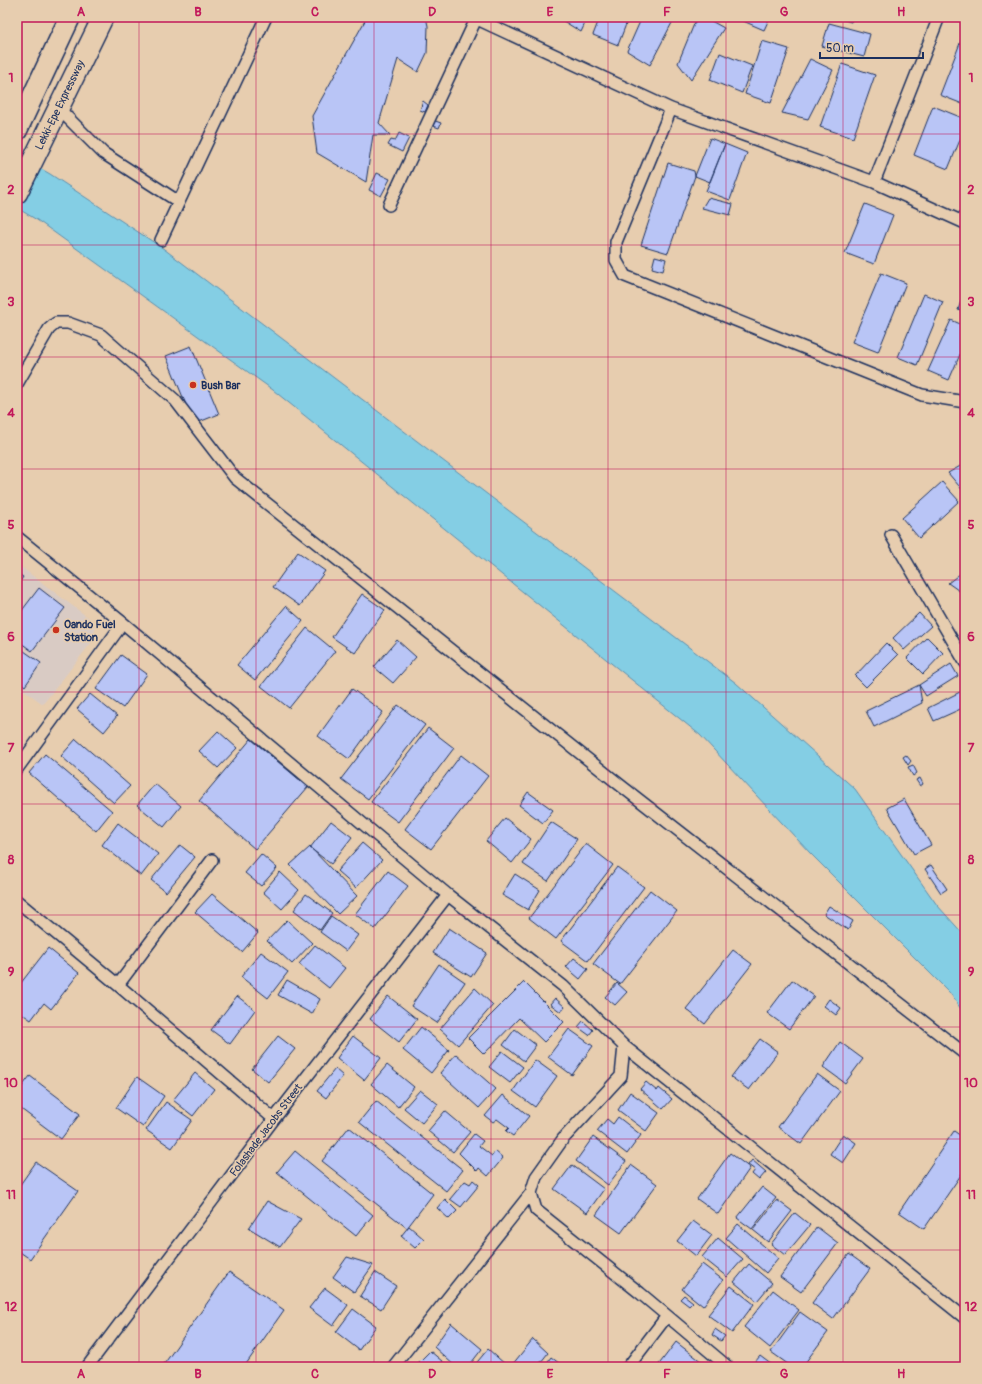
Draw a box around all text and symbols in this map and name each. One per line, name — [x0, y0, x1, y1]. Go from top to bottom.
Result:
text: A — [77, 4, 86, 20]
text: B — [194, 4, 202, 20]
text: C — [311, 4, 319, 20]
text: D — [428, 4, 436, 20]
text: E — [547, 4, 554, 20]
text: F — [663, 4, 671, 20]
text: G — [780, 4, 789, 20]
text: H — [897, 4, 905, 20]
scale bar — [820, 34, 923, 60]
text: 50 m — [826, 41, 854, 56]
street label: Lekki-Epe Expressway — [33, 58, 88, 152]
text: 1 — [8, 70, 14, 86]
text: 1 — [968, 70, 974, 86]
text: 2 — [7, 182, 15, 198]
text: 2 — [967, 182, 975, 198]
text: 3 — [7, 294, 15, 310]
text: 3 — [967, 294, 975, 310]
place label: Bush Bar — [201, 379, 242, 392]
marker: Bush Bar — [188, 380, 198, 390]
text: 4 — [7, 405, 15, 421]
text: 4 — [967, 405, 975, 421]
text: 5 — [7, 517, 15, 533]
text: 5 — [967, 517, 975, 533]
place label: Oando Fuel Station — [64, 618, 116, 644]
marker: Oando Fuel Station — [51, 625, 61, 635]
text: 6 — [7, 629, 15, 645]
text: 6 — [967, 629, 975, 645]
text: 7 — [8, 740, 15, 756]
text: 7 — [968, 740, 975, 756]
text: 8 — [8, 852, 15, 868]
text: 8 — [968, 852, 975, 868]
text: 9 — [8, 964, 15, 980]
text: 9 — [968, 964, 975, 980]
text: 10 — [4, 1075, 18, 1091]
text: 10 — [964, 1075, 978, 1091]
street label: Folashade Jacobs Street — [227, 1081, 305, 1179]
text: 11 — [6, 1187, 16, 1203]
text: 11 — [966, 1187, 976, 1203]
text: 12 — [5, 1299, 17, 1315]
text: 12 — [965, 1299, 977, 1315]
text: A — [77, 1366, 86, 1382]
text: B — [194, 1366, 202, 1382]
text: C — [311, 1366, 319, 1382]
text: D — [428, 1366, 436, 1382]
text: E — [547, 1366, 554, 1382]
text: F — [663, 1366, 671, 1382]
text: G — [780, 1366, 789, 1382]
text: H — [897, 1366, 905, 1382]

